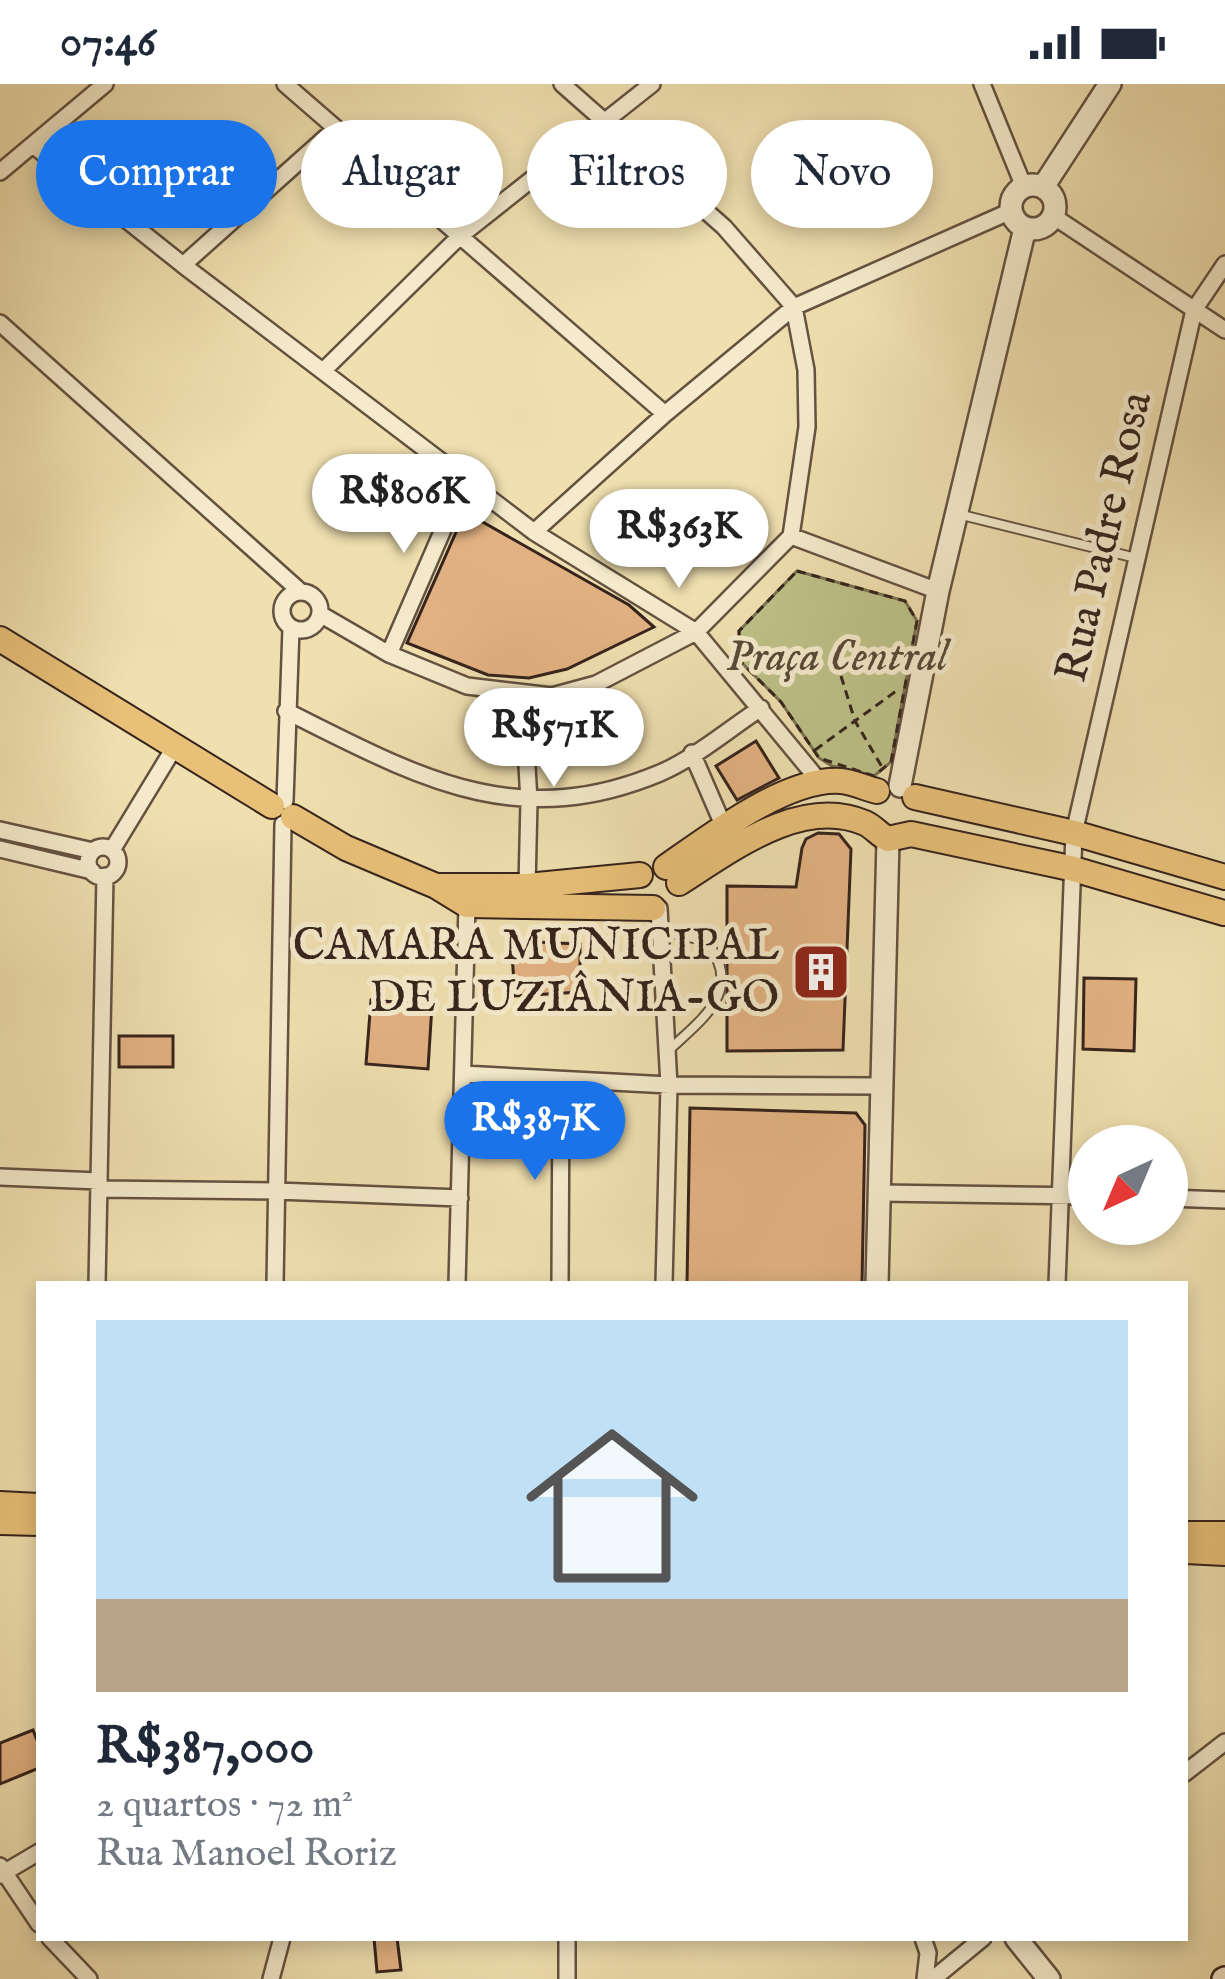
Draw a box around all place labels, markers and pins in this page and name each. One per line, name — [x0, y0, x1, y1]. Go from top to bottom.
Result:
pin: R$806K — [306, 454, 502, 556]
pin: R$363K — [581, 489, 777, 591]
pin: R$571K — [456, 688, 652, 790]
place label: CAMARA MUNICIPAL DE LUZIÂNIA-GO — [293, 918, 779, 1027]
building icon: CAMARA MUNICIPAL DE LUZIÂNIA-GO — [790, 941, 852, 1003]
pin: R$387K — [437, 1081, 633, 1183]

